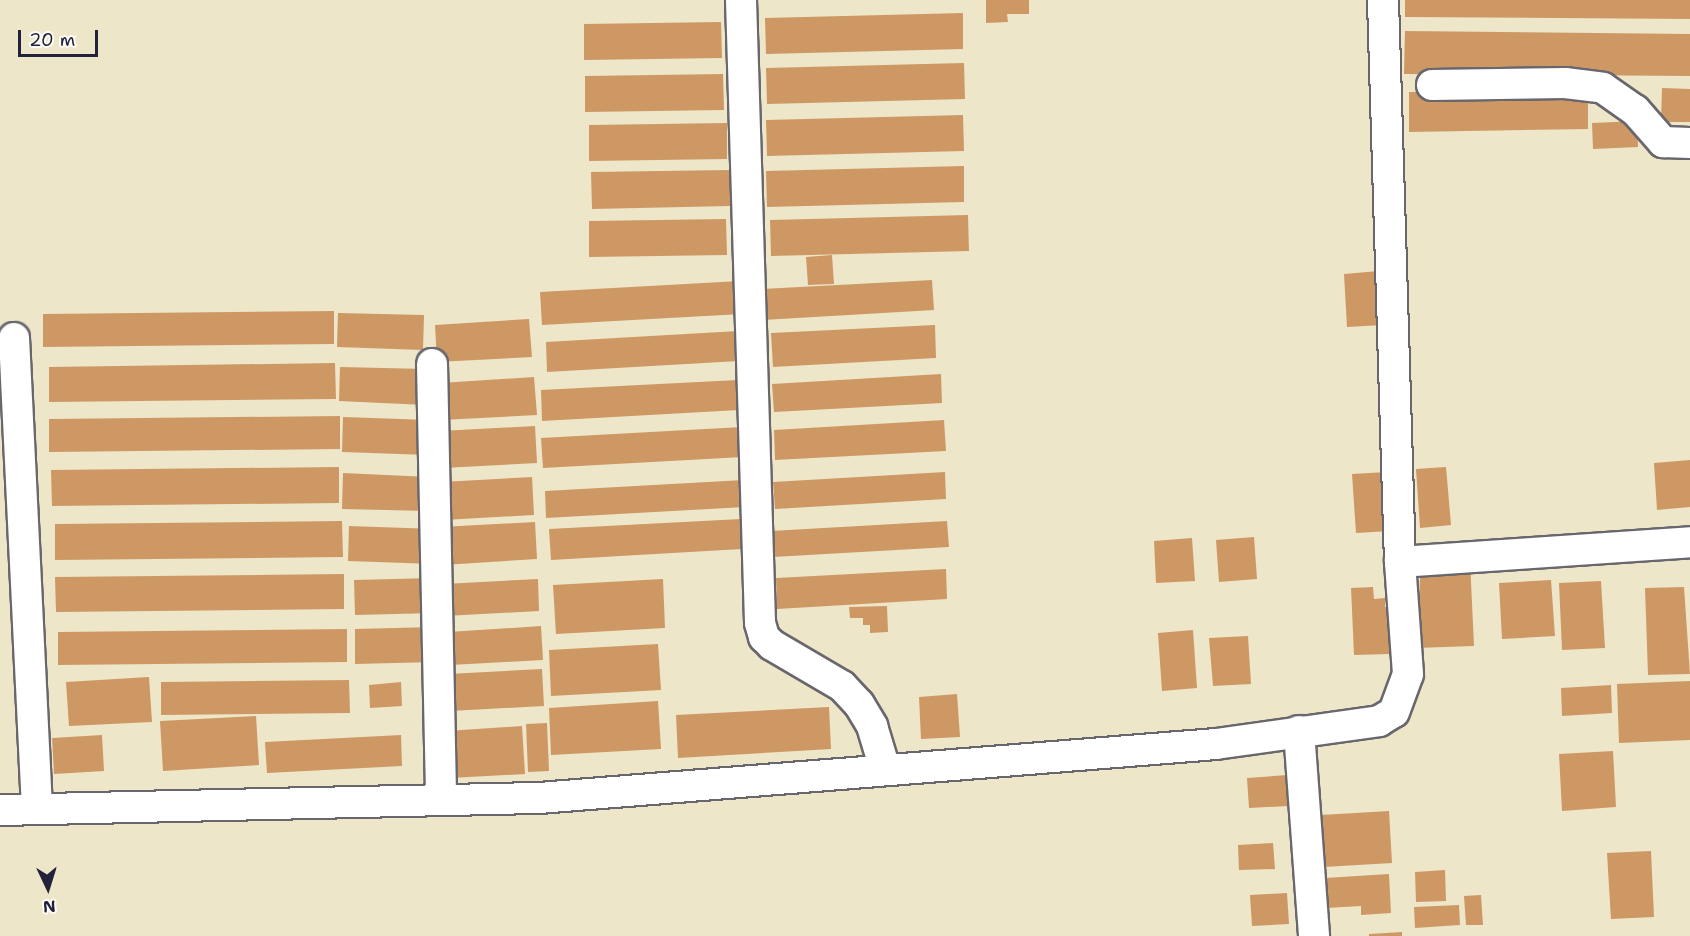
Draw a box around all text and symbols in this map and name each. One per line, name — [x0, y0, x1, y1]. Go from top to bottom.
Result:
scale bar — [21, 18, 100, 56]
text: 20 m — [29, 28, 75, 52]
north arrow — [18, 858, 78, 918]
text: N — [42, 896, 56, 917]

